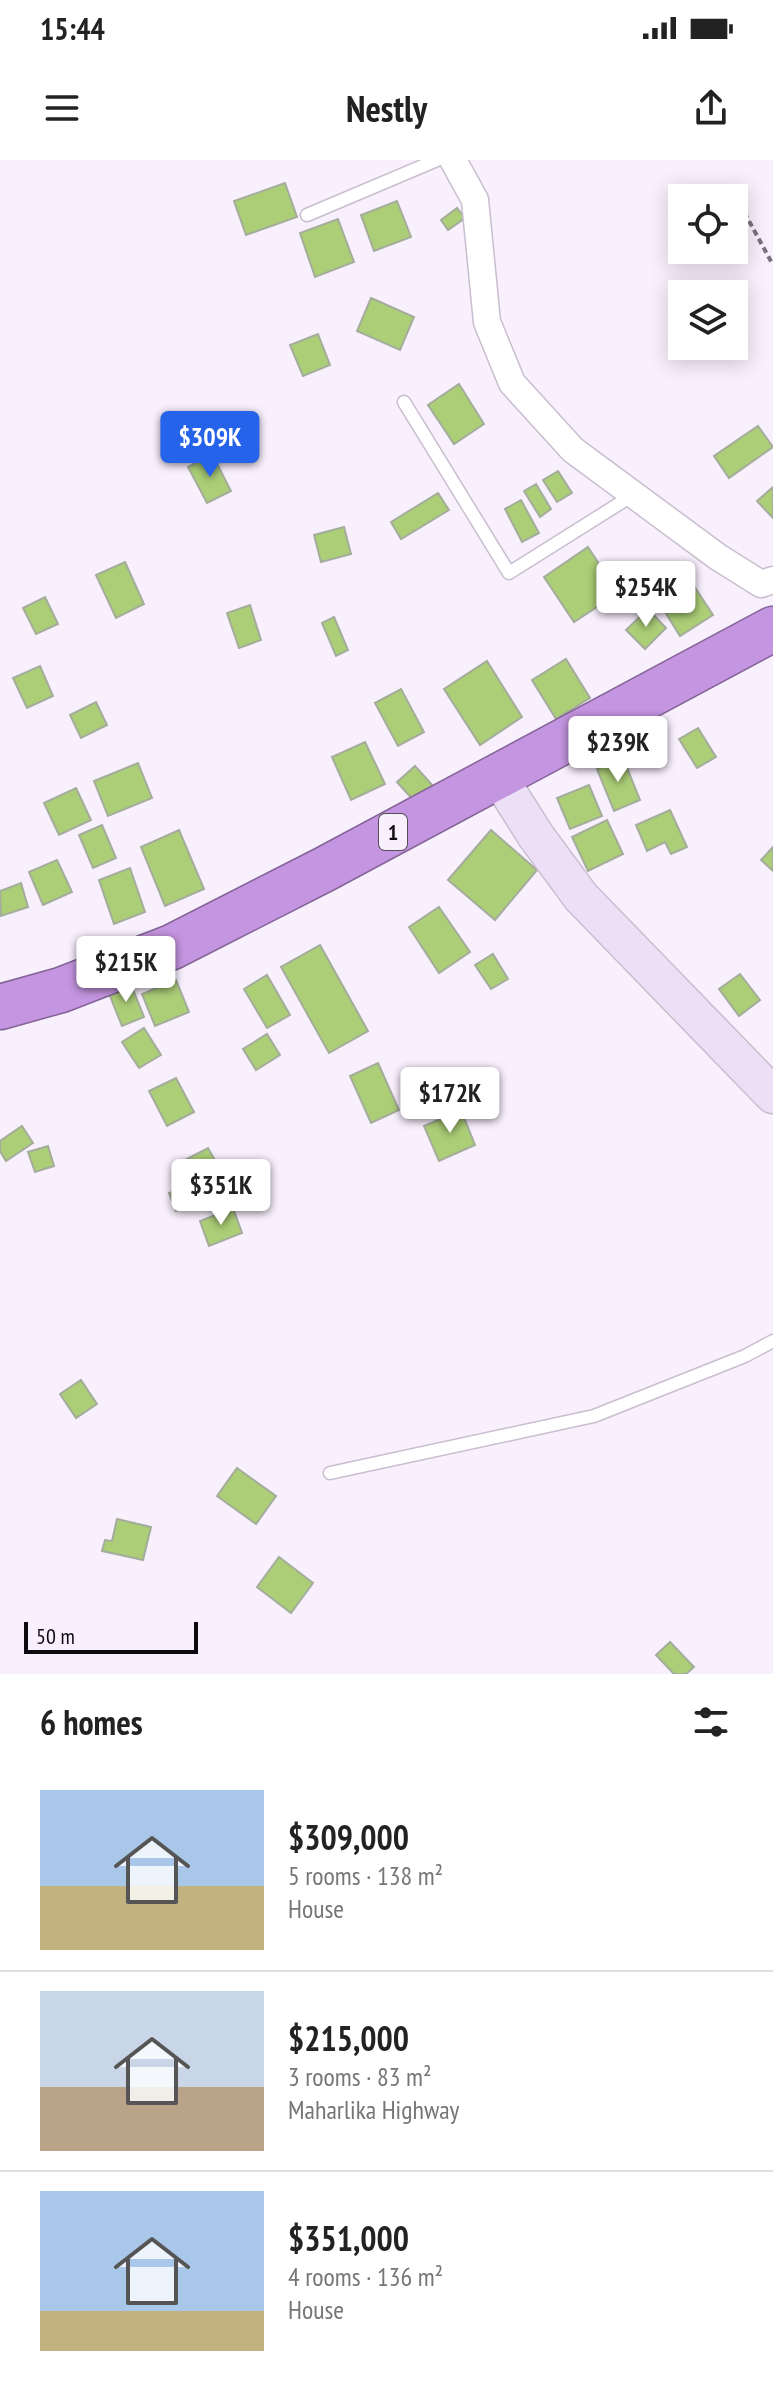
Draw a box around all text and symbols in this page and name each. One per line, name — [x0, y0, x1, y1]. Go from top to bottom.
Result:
text: 15:44 — [40, 9, 105, 48]
text: Nestly — [346, 85, 427, 132]
icon: menu — [40, 86, 84, 130]
icon: share — [689, 86, 733, 130]
map controls — [668, 184, 748, 360]
button: locate — [668, 184, 748, 264]
button: layers — [668, 280, 748, 360]
pin: $309K — [154, 411, 266, 479]
text: $309K — [178, 420, 242, 453]
pin: $254K — [590, 561, 702, 629]
text: $254K — [614, 570, 678, 603]
pin: $239K — [562, 716, 674, 784]
text: $239K — [586, 725, 650, 758]
road number: 1 — [379, 814, 407, 850]
pin: $215K — [70, 936, 182, 1004]
text: $215K — [94, 945, 158, 978]
pin: $172K — [394, 1067, 506, 1135]
text: $172K — [418, 1076, 482, 1109]
pin: $351K — [165, 1159, 277, 1227]
text: $351K — [189, 1168, 253, 1201]
scale bar — [24, 1618, 198, 1654]
text: 50 m — [36, 1622, 75, 1650]
text: 6 homes — [40, 1700, 143, 1744]
icon: filters — [689, 1700, 733, 1744]
text: $309,000 — [288, 1815, 409, 1859]
icon: home — [104, 1822, 200, 1918]
text: 5 rooms · 138 m² — [288, 1859, 443, 1892]
text: House — [288, 1892, 344, 1925]
text: $215,000 — [288, 2016, 409, 2060]
icon: home — [104, 2023, 200, 2119]
text: 3 rooms · 83 m² — [288, 2060, 432, 2093]
text: Maharlika Highway — [288, 2093, 459, 2126]
text: $351,000 — [288, 2216, 409, 2260]
icon: home — [104, 2223, 200, 2319]
text: 4 rooms · 136 m² — [288, 2260, 443, 2293]
text: House — [288, 2293, 344, 2326]

